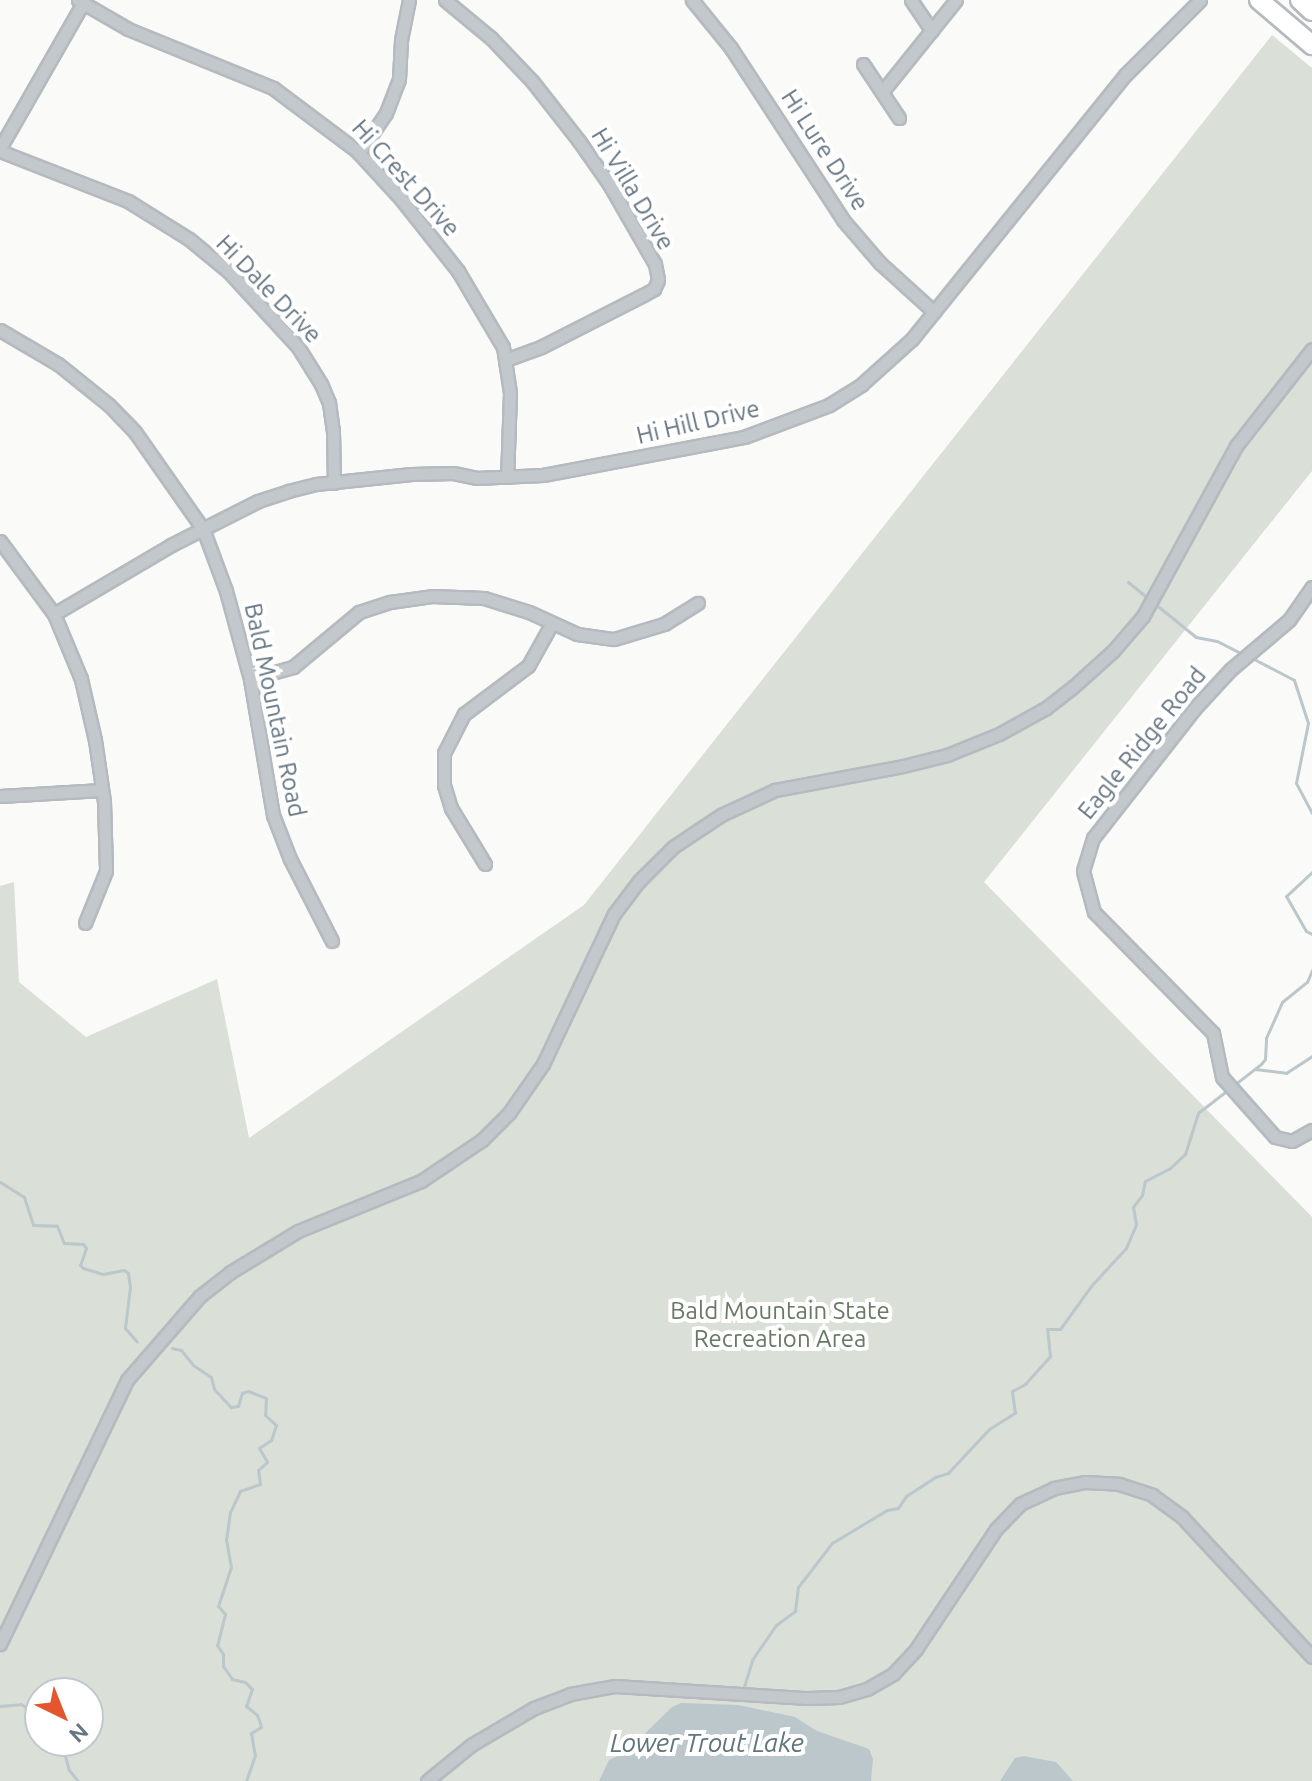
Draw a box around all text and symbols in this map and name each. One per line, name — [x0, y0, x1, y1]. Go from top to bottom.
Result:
street label: Hi Lure Drive — [775, 84, 875, 216]
street label: Hi Crest Drive — [346, 114, 466, 242]
street label: Hi Villa Drive — [585, 123, 681, 255]
street label: Hi Dale Drive — [210, 229, 328, 349]
street label: Hi Hill Drive — [634, 394, 762, 450]
street label: Bald Mountain Road — [238, 600, 312, 820]
street label: Eagle Ridge Road — [1072, 661, 1212, 825]
park label: Bald Mountain State Recreation Area — [670, 1297, 890, 1353]
north arrow — [24, 1677, 104, 1757]
text: N — [65, 1719, 94, 1748]
water label: Lower Trout Lake — [610, 1727, 804, 1759]

